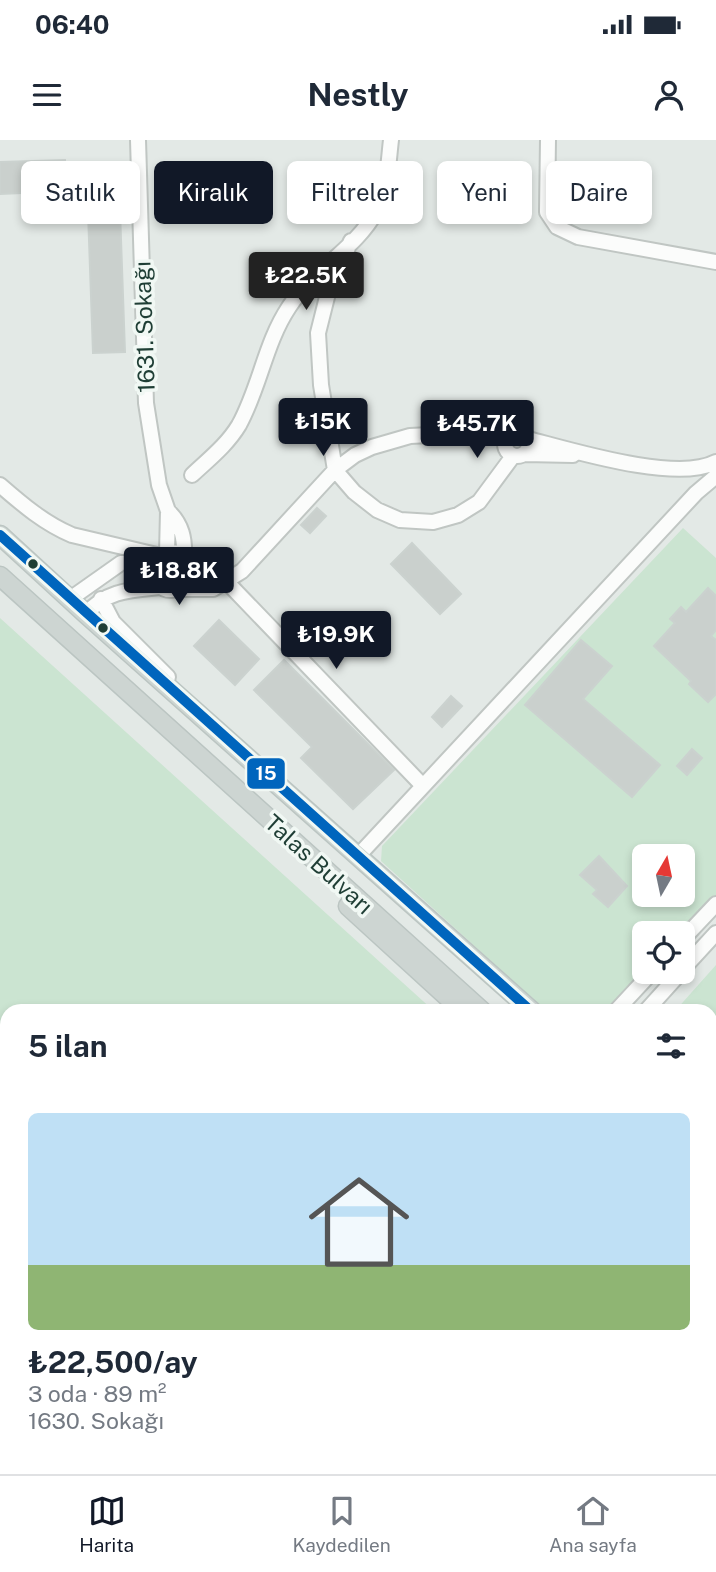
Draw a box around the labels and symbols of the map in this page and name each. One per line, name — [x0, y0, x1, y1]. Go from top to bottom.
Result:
pin: ₺22.5K — [249, 253, 363, 312]
street label: 1631. Sokağı — [128, 261, 160, 393]
pin: ₺15K — [282, 398, 364, 458]
pin: ₺45.7K — [420, 400, 534, 460]
pin: ₺18.8K — [122, 547, 236, 607]
unlabelled marker — [26, 557, 40, 571]
pin: ₺19.9K — [279, 612, 393, 671]
unlabelled marker — [96, 621, 110, 635]
line badge: 15 — [246, 757, 286, 790]
text: 15 — [256, 762, 276, 784]
street label: Talas Bulvarı — [260, 809, 378, 919]
north arrow — [632, 844, 695, 906]

